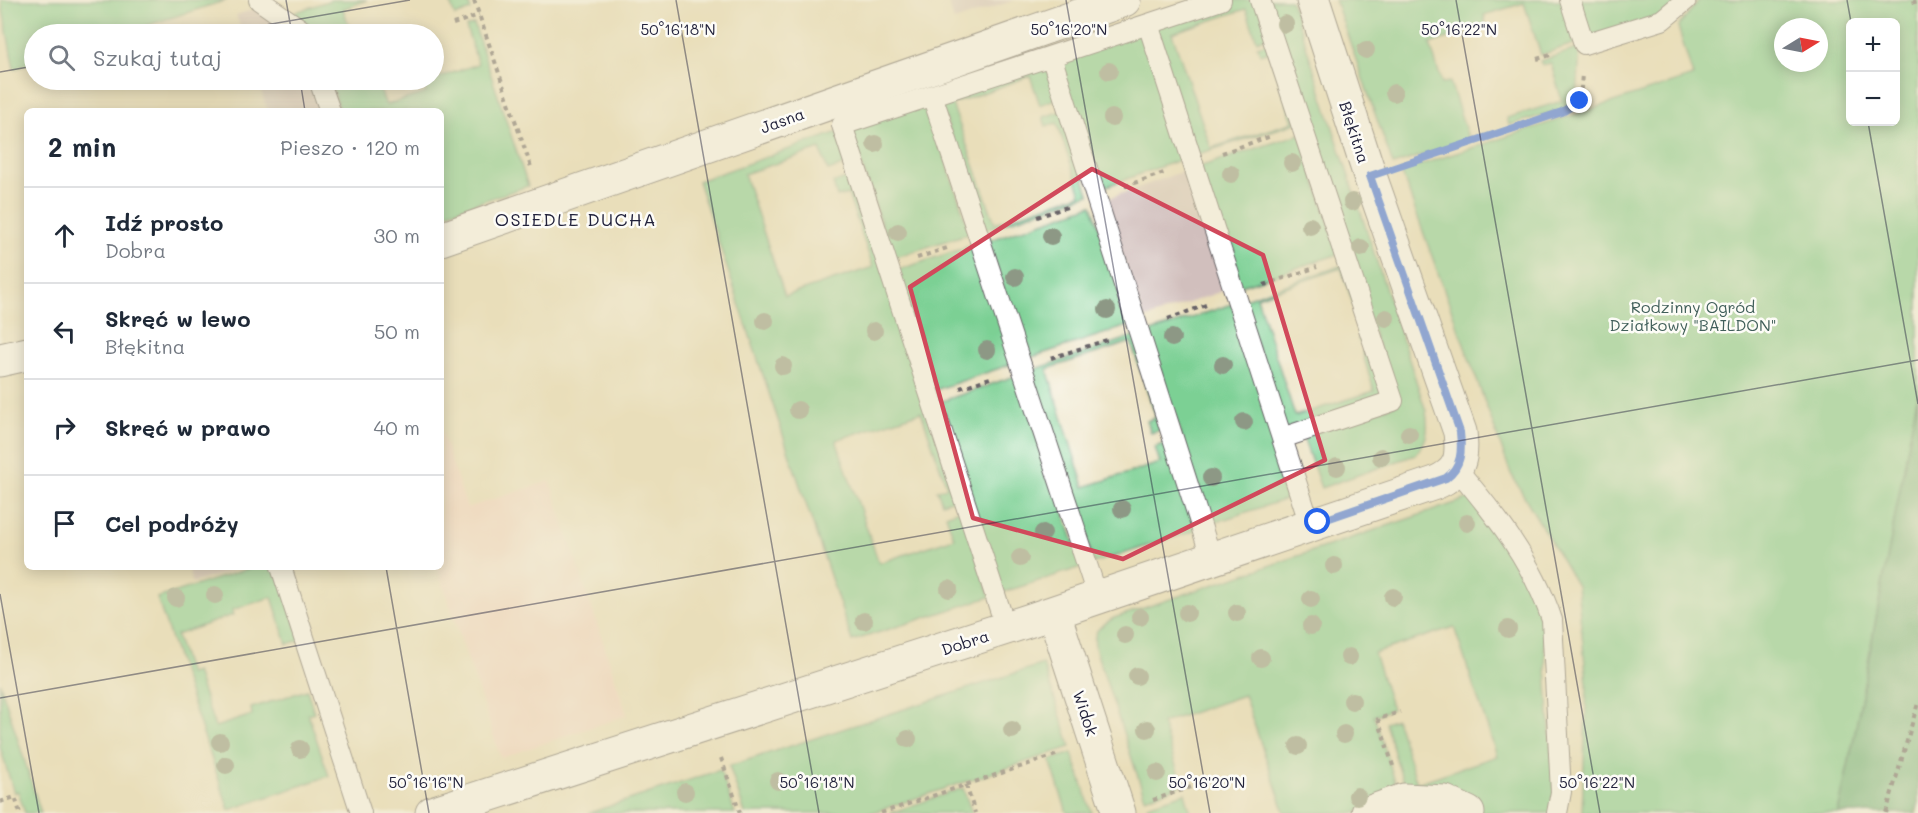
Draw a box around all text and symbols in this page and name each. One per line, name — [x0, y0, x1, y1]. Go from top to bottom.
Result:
north arrow — [1774, 18, 1828, 72]
map controls — [1846, 18, 1900, 126]
button: + — [1846, 18, 1900, 72]
text: 50°16'18"N — [640, 19, 716, 39]
text: 50°16'20"N — [1031, 19, 1107, 39]
text: 50°16'22"N — [1421, 19, 1497, 39]
search box — [24, 24, 444, 90]
icon: search — [45, 41, 78, 74]
text: Szukaj tutaj — [93, 43, 222, 72]
button: − — [1846, 72, 1900, 126]
route end — [1566, 87, 1592, 113]
street label: Błękitna — [1335, 98, 1375, 166]
street label: Jasna — [757, 102, 807, 138]
text: 2 min — [48, 130, 116, 164]
text: Pieszo · 120 m — [280, 134, 420, 160]
district label: OSIEDLE DUCHA — [495, 207, 657, 231]
text: Idź prosto — [105, 208, 223, 237]
icon: ahead — [48, 219, 81, 252]
text: 30 m — [374, 222, 420, 248]
text: Dobra — [105, 237, 166, 263]
park label: Rodzinny Ogród Działkowy "BAILDON" — [1610, 296, 1776, 335]
text: Skręć w lewo — [105, 304, 251, 333]
icon: left — [48, 315, 81, 348]
text: 50 m — [374, 318, 420, 344]
text: Błękitna — [105, 333, 185, 359]
icon: right — [48, 411, 81, 444]
text: Skręć w prawo — [105, 413, 270, 442]
text: 40 m — [374, 414, 420, 440]
icon: arrive — [48, 507, 81, 540]
route start — [1304, 508, 1330, 534]
text: Cel podróży — [105, 509, 239, 538]
street label: Dobra — [939, 624, 991, 660]
street label: Widok — [1069, 687, 1103, 739]
text: 50°16'16"N — [389, 772, 464, 792]
text: 50°16'18"N — [779, 772, 855, 792]
text: 50°16'20"N — [1169, 772, 1245, 792]
text: 50°16'22"N — [1559, 772, 1635, 792]

